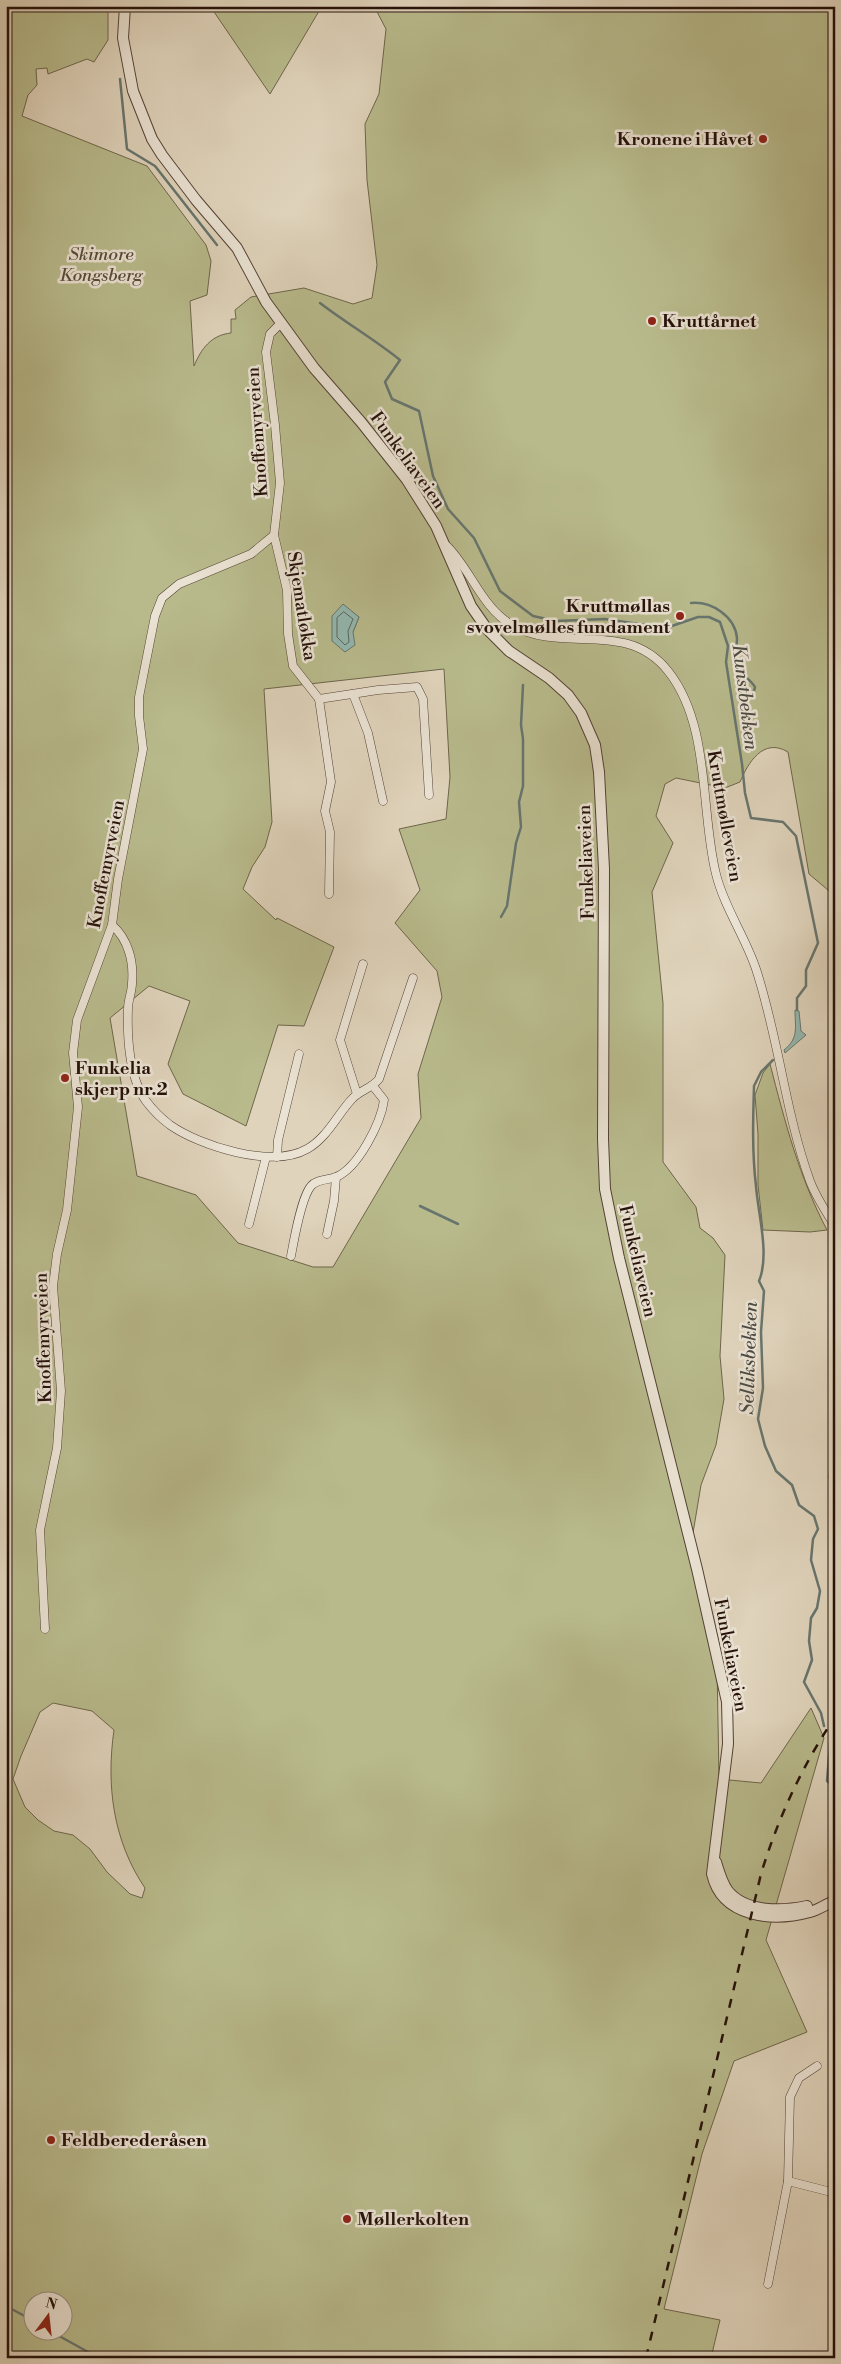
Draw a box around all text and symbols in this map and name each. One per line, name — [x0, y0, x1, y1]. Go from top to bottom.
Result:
place label: Kronene i Håvet — [617, 128, 754, 151]
marker: Kronene i Håvet — [757, 133, 769, 145]
park label: Skimore Kongsberg — [60, 243, 143, 287]
place label: Kruttårnet — [662, 310, 757, 333]
marker: Kruttårnet — [646, 315, 658, 327]
street label: Knoffemyrveien — [241, 366, 274, 498]
street label: Funkeliaveien — [365, 407, 451, 514]
street label: Skjematløkka — [282, 550, 322, 663]
place label: Kruttmøllas svovelmølles fundament — [467, 595, 671, 639]
marker: Kruttmøllas svovelmølles fundament — [674, 610, 686, 622]
water label: Kunstbekken — [727, 643, 763, 752]
street label: Kruttmølleveien — [702, 748, 747, 884]
street label: Knoffemyrveien — [83, 798, 130, 930]
street label: Funkeliaveien — [573, 804, 600, 920]
place label: Funkelia skjerp nr.2 — [75, 1057, 168, 1101]
marker: Funkelia skjerp nr.2 — [59, 1072, 71, 1084]
street label: Funkeliaveien — [613, 1203, 662, 1320]
street label: Knoffemyrveien — [30, 1272, 57, 1404]
water label: Selliksbekken — [735, 1301, 763, 1415]
street label: Funkeliaveien — [708, 1597, 753, 1714]
place label: Feldberederåsen — [61, 2129, 207, 2152]
marker: Feldberederåsen — [45, 2134, 57, 2146]
place label: Møllerkolten — [357, 2208, 469, 2231]
marker: Møllerkolten — [341, 2213, 353, 2225]
north arrow — [22, 2292, 72, 2342]
text: N — [43, 2294, 59, 2315]

